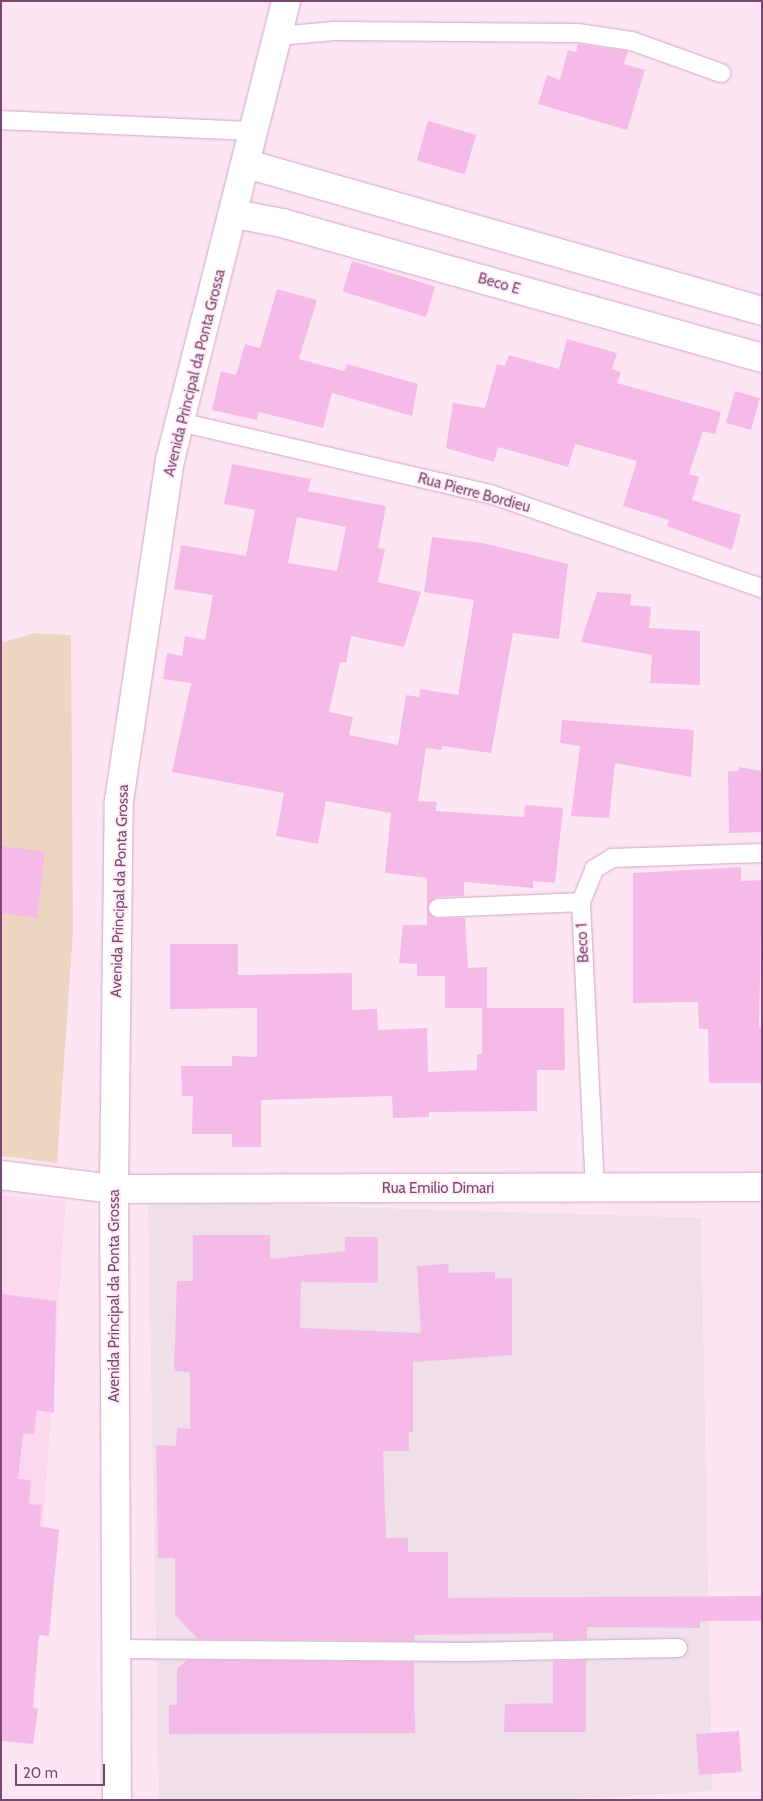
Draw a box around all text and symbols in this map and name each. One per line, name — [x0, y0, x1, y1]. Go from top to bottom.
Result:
street label: Avenida Principal da Ponta Grossa — [160, 267, 230, 479]
street label: Beco E — [476, 269, 522, 299]
street label: Rua Pierre Bordieu — [416, 469, 532, 517]
street label: Avenida Principal da Ponta Grossa — [107, 784, 133, 998]
street label: Beco 1 — [573, 923, 593, 963]
street label: Rua Emilio Dimari — [382, 1180, 494, 1198]
street label: Avenida Principal da Ponta Grossa — [106, 1189, 124, 1403]
scale bar — [18, 1754, 108, 1786]
text: 20 m — [23, 1764, 58, 1782]

